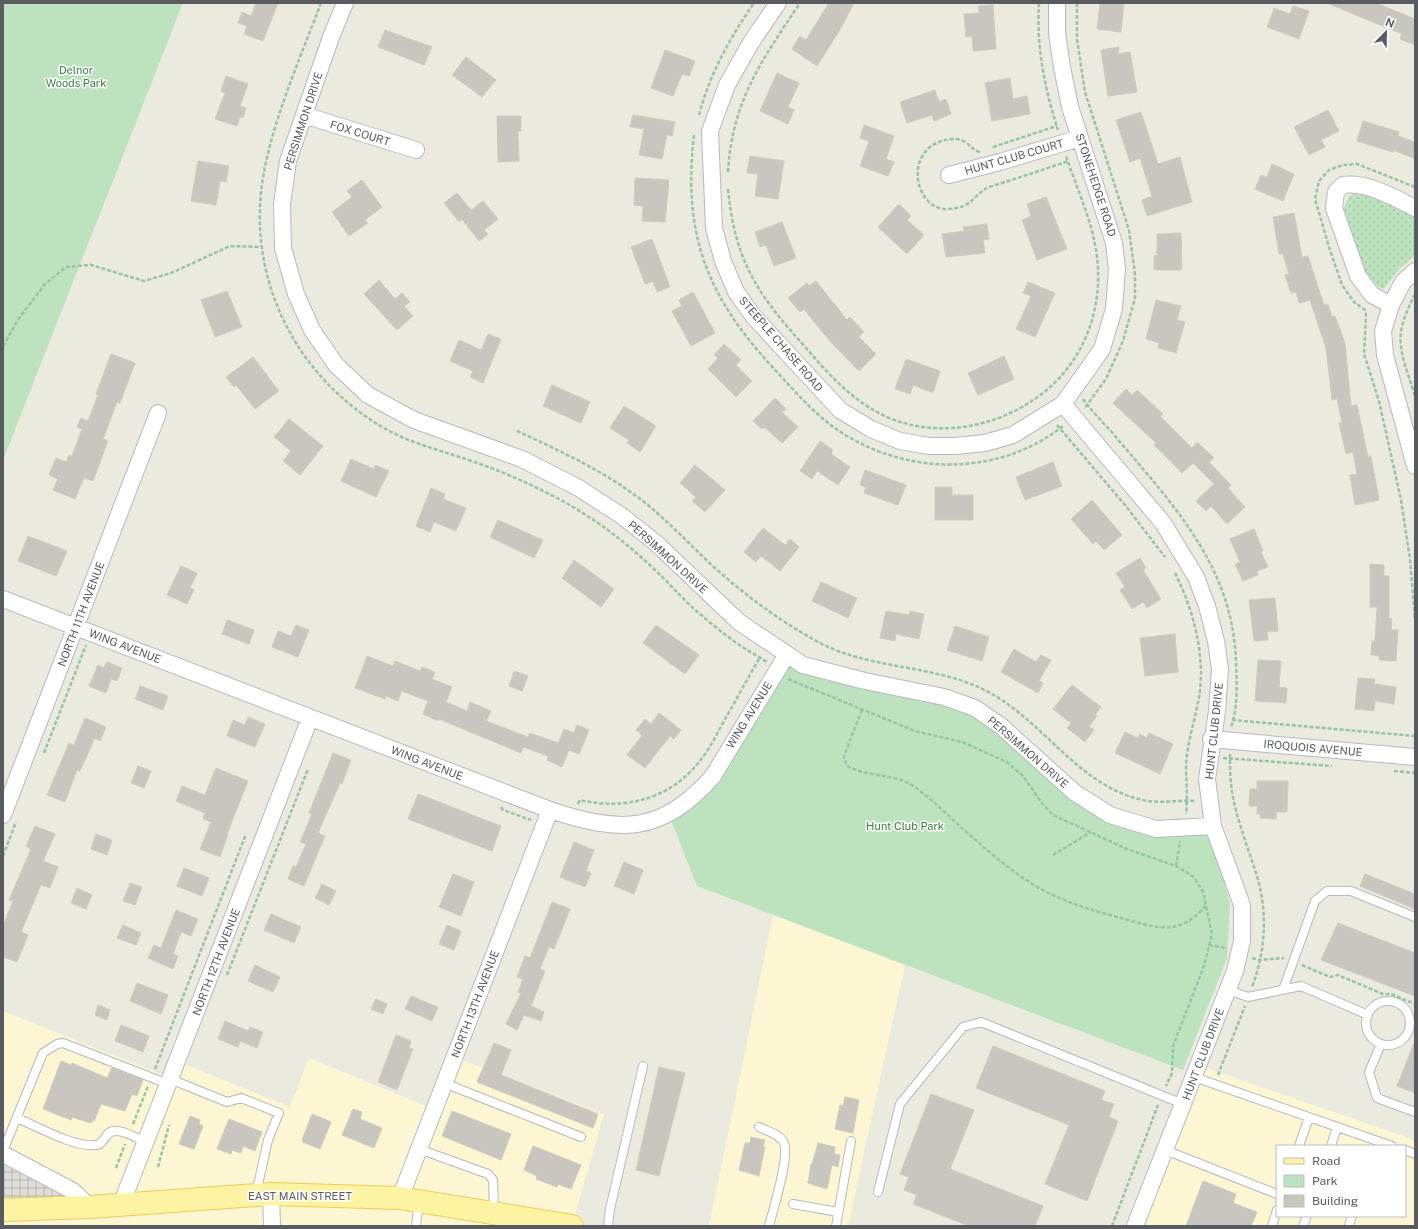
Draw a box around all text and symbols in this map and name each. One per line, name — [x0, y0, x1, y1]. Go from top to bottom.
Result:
north arrow — [1366, 12, 1406, 52]
text: N — [1384, 16, 1396, 30]
park label: Delnor Woods Park — [46, 64, 106, 89]
street label: PERSIMMON DRIVE — [281, 70, 325, 172]
street label: FOX COURT — [329, 118, 392, 148]
street label: STONEHEDGE ROAD — [1074, 132, 1118, 239]
street label: HUNT CLUB COURT — [963, 137, 1065, 177]
street label: STEEPLE CHASE ROAD — [737, 294, 826, 394]
street label: PERSIMMON DRIVE — [626, 518, 710, 596]
street label: NORTH 11TH AVENUE — [55, 560, 107, 668]
street label: WING AVENUE — [87, 627, 163, 665]
street label: WING AVENUE — [724, 679, 774, 751]
street label: HUNT CLUB DRIVE — [1203, 682, 1225, 780]
street label: PERSIMMON DRIVE — [985, 714, 1071, 790]
street label: IROQUOIS AVENUE — [1263, 738, 1363, 758]
street label: WING AVENUE — [389, 744, 465, 782]
park label: Hunt Club Park — [866, 820, 944, 832]
street label: NORTH 12TH AVENUE — [190, 907, 242, 1017]
street label: NORTH 13TH AVENUE — [449, 948, 501, 1059]
street label: HUNT CLUB DRIVE — [1180, 1006, 1226, 1102]
legend — [1276, 1145, 1406, 1217]
text: Road — [1312, 1154, 1340, 1168]
text: Park — [1312, 1174, 1338, 1188]
street label: EAST MAIN STREET — [248, 1190, 352, 1202]
text: Building — [1312, 1194, 1358, 1208]

